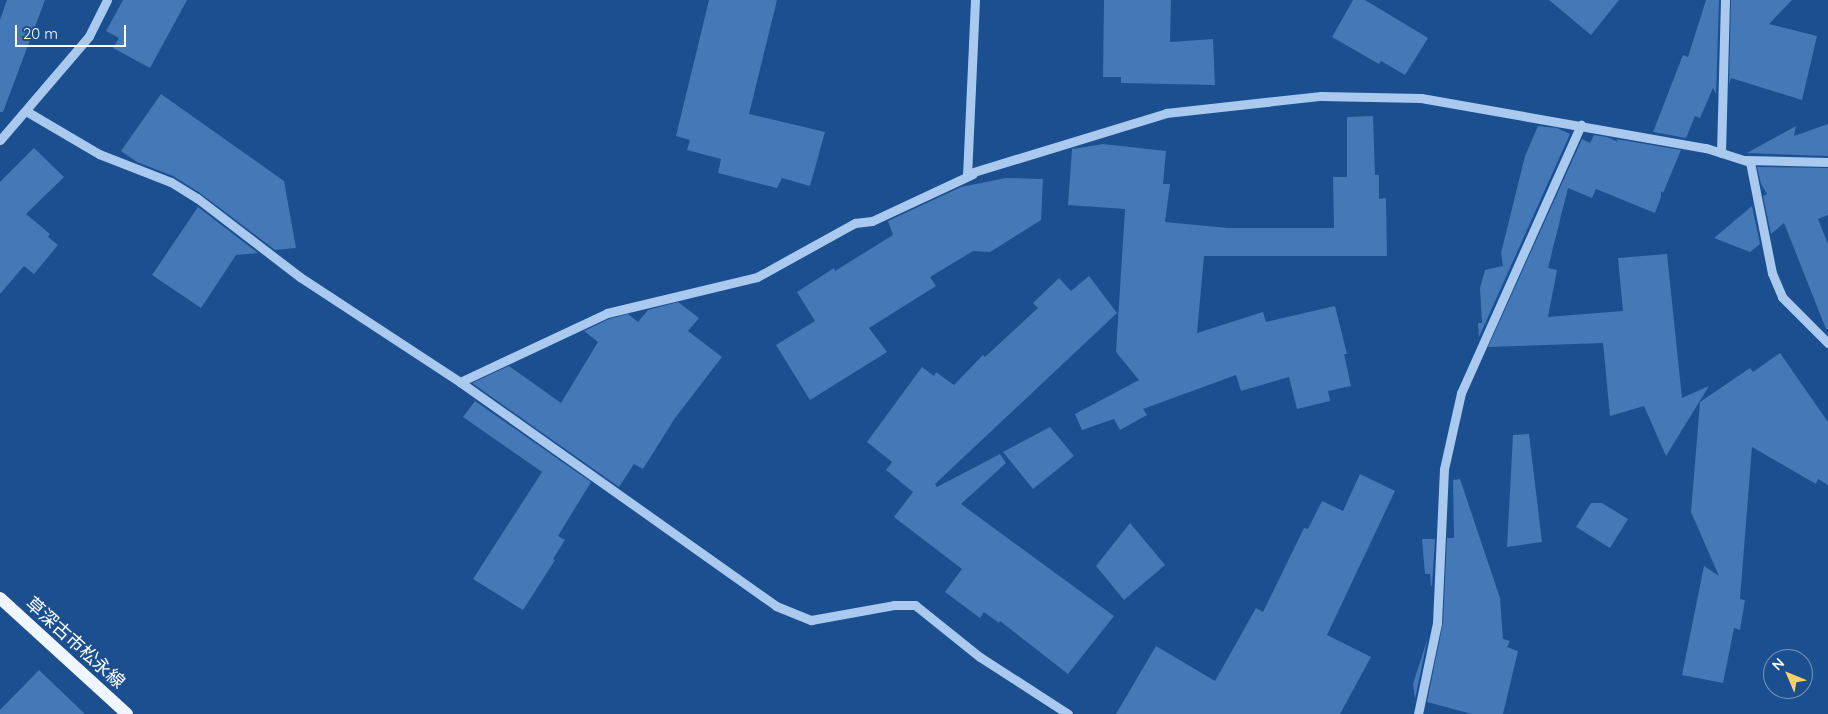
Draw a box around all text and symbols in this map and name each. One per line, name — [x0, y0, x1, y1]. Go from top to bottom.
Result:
scale bar — [18, 15, 129, 47]
text: 20 m — [23, 24, 58, 43]
street label: 草深古市松永線 — [21, 593, 129, 693]
north arrow — [1763, 649, 1813, 699]
text: N — [1768, 654, 1788, 674]

